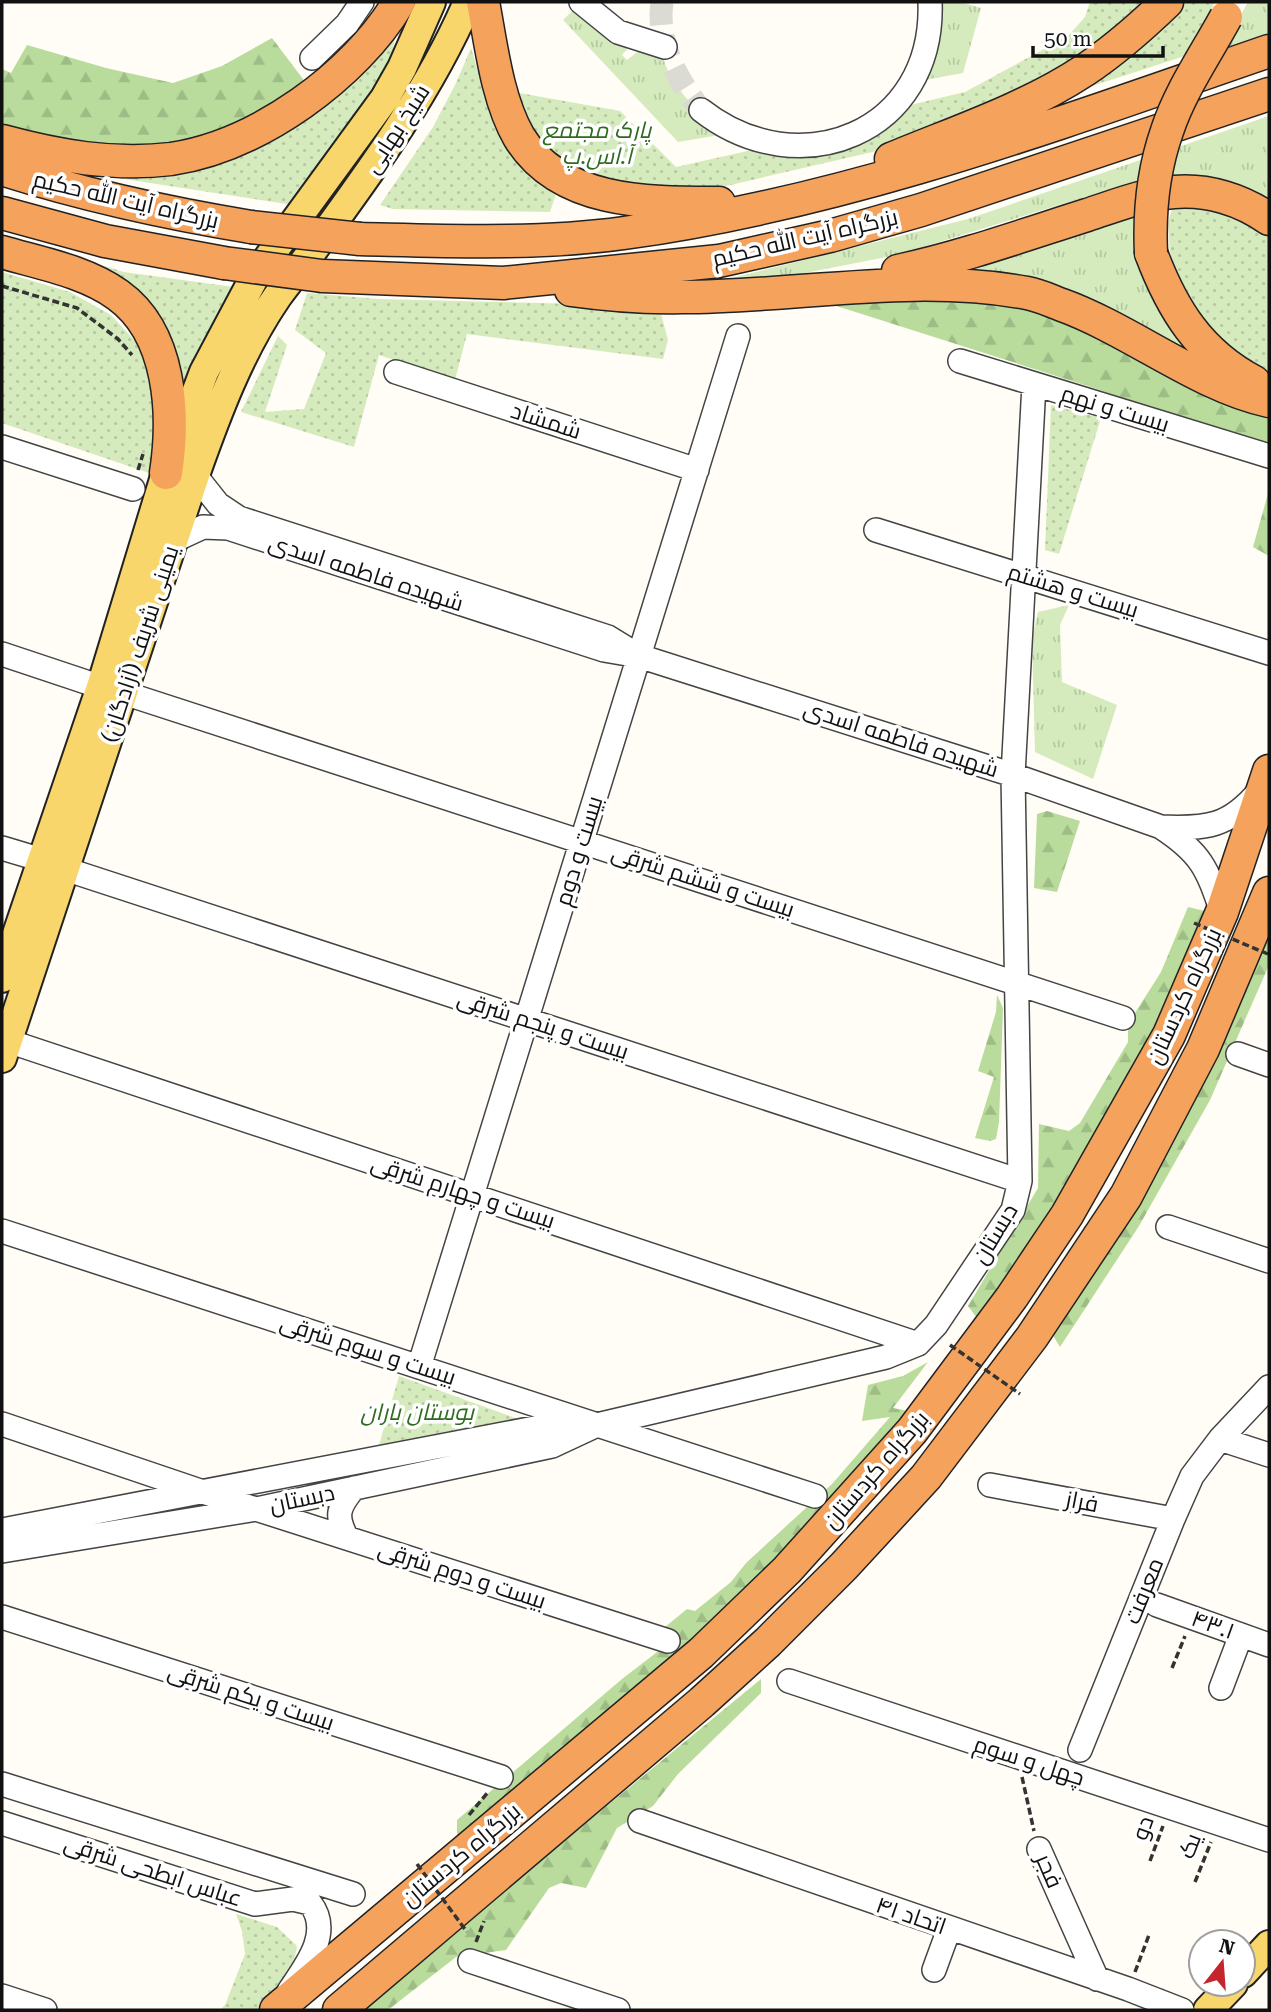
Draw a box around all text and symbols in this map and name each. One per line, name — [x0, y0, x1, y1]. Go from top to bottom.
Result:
scale bar — [1033, 14, 1162, 58]
text: 50 m — [1044, 27, 1092, 51]
street label: شیخ بهایی — [358, 79, 437, 180]
park label: پارک مجتمع آ.اس.پ — [542, 117, 653, 172]
street label: بزرگراه آیت الله حکیم — [30, 164, 222, 236]
street label: بزرگراه آیت الله حکیم — [709, 202, 901, 274]
street label: بیست و نهم — [1057, 380, 1173, 440]
street label: شمشاد — [507, 397, 585, 445]
street label: شهیده فاطمه اسدی — [265, 529, 467, 617]
street label: یمینی شریف (آزادگان) — [95, 542, 185, 746]
street label: بیست و هشتم — [1004, 558, 1142, 626]
street label: شهیده فاطمه اسدی — [800, 695, 1002, 783]
street label: بیست و دوم — [549, 793, 610, 910]
street label: بیست و ششم شرقی — [608, 839, 798, 925]
street label: بزرگراه کردستان — [1141, 924, 1227, 1068]
street label: بیست و پنجم شرقی — [453, 985, 632, 1067]
street label: بیست و چهارم شرقی — [367, 1150, 558, 1236]
street label: دبستان — [966, 1199, 1024, 1269]
street label: بیست و سوم شرقی — [276, 1309, 459, 1393]
park label: بوستان باران — [360, 1399, 476, 1426]
street label: بزرگراه کردستان — [818, 1406, 934, 1534]
street label: دبستان — [267, 1479, 337, 1519]
street label: فراز — [1061, 1485, 1101, 1518]
street label: بیست و دوم شرقی — [374, 1535, 549, 1617]
street label: معرفت — [1119, 1554, 1169, 1628]
street label: ۴۳.۱ — [1188, 1605, 1238, 1645]
street label: بیست و یکم شرقی — [164, 1657, 338, 1738]
street label: چهل و سوم — [970, 1730, 1088, 1793]
street label: بزرگراه کردستان — [396, 1797, 526, 1913]
street label: دو — [1126, 1812, 1160, 1844]
street label: عباس ابطحی شرقی — [61, 1829, 245, 1913]
street label: یک — [1173, 1830, 1207, 1862]
street label: فجر — [1029, 1848, 1068, 1892]
street label: اتحاد ۴۱ — [872, 1891, 950, 1941]
north arrow — [1187, 1928, 1257, 1998]
text: N — [1216, 1934, 1238, 1960]

